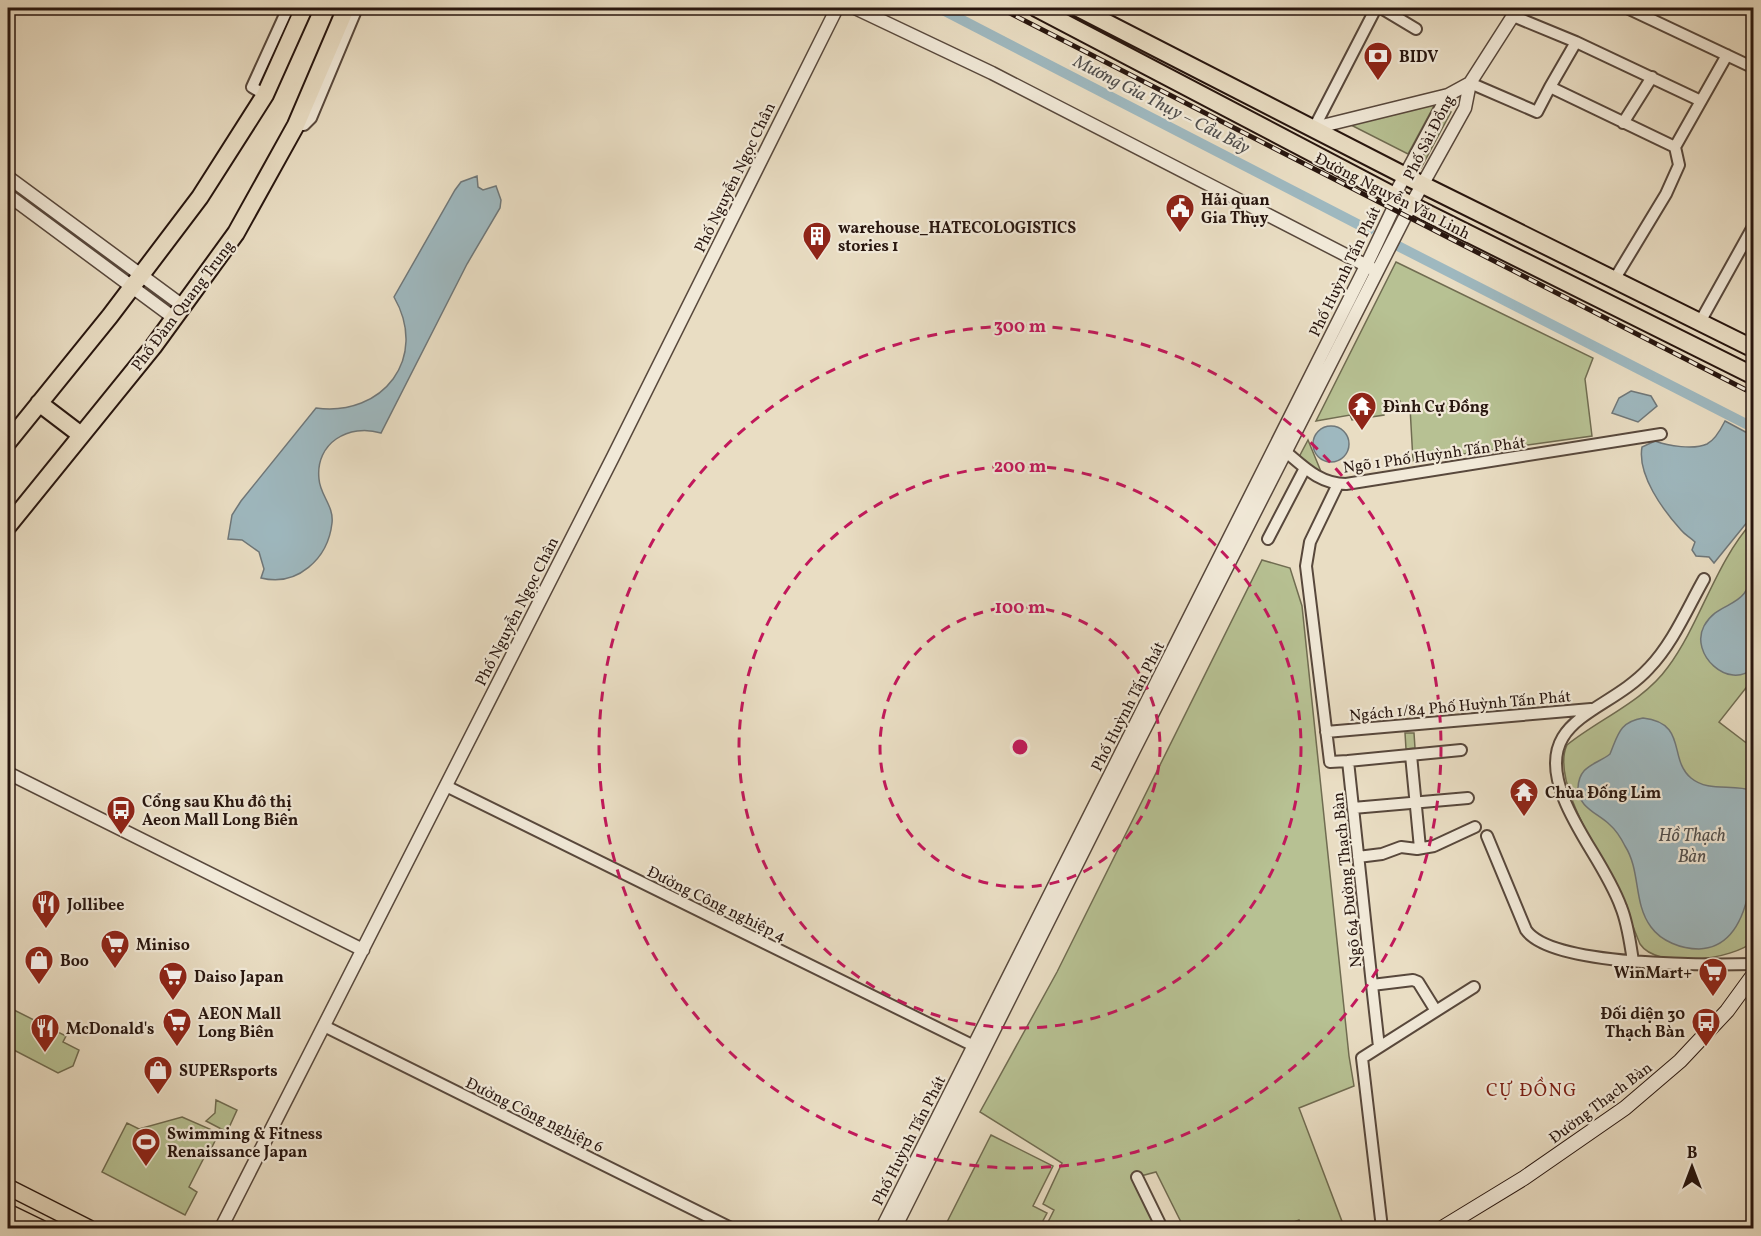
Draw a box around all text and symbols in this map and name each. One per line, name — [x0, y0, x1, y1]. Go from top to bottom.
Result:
bank icon: BIDV — [1362, 40, 1394, 82]
place label: BIDV — [1399, 47, 1438, 69]
water label: Mương Gia Thụy – Cầu Bây — [1068, 49, 1254, 161]
street label: Phố Sài Đồng — [1399, 91, 1461, 184]
street label: Phố Nguyễn Ngọc Chân — [690, 99, 782, 257]
street label: Đường Nguyễn Văn Linh — [1311, 148, 1474, 246]
place label: Hải quan Gia Thụy — [1201, 190, 1270, 230]
public building icon: Hải quan Gia Thụy — [1164, 192, 1196, 234]
street label: Phố Huỳnh Tấn Phát — [1305, 202, 1387, 341]
place label: warehouse_HATECOLOGISTICS stories 1 — [838, 218, 1076, 258]
building icon: warehouse_HATECOLOGISTICS stories 1 — [801, 220, 833, 262]
street label: Phố Đàm Quang Trung — [127, 236, 240, 376]
text: 300 m — [994, 315, 1046, 340]
temple icon: Đình Cự Đồng — [1346, 390, 1378, 432]
place label: Đình Cự Đồng — [1383, 397, 1489, 419]
street label: Ngõ 1 Phố Huỳnh Tấn Phát — [1342, 432, 1527, 480]
text: 200 m — [994, 455, 1046, 480]
street label: Phố Nguyễn Ngọc Chân — [471, 534, 565, 690]
text: 100 m — [995, 596, 1045, 621]
street label: Phố Huỳnh Tấn Phát — [1087, 638, 1171, 776]
street label: Ngách 1/84 Phố Huỳnh Tấn Phát — [1348, 686, 1572, 728]
centre of rings — [1010, 737, 1030, 757]
temple icon: Chùa Đống Lim — [1508, 776, 1540, 818]
place label: Chùa Đống Lim — [1545, 783, 1661, 805]
street label: Ngõ 64 Đường Thạch Bàn — [1328, 791, 1368, 969]
place label: Cổng sau Khu đô thị Aeon Mall Long Biên — [142, 792, 299, 832]
bus stop icon: Cổng sau Khu đô thị Aeon Mall Long Biên — [105, 794, 137, 836]
water label: Hồ Thạch Bàn — [1658, 824, 1726, 870]
street label: Đường Công nghiệp 4 — [643, 862, 789, 948]
restaurant icon: Jollibee — [30, 888, 62, 930]
place label: Jollibee — [66, 895, 124, 917]
supermarket icon: Miniso — [99, 928, 131, 970]
place label: Miniso — [136, 935, 190, 957]
shop icon: Boo — [23, 944, 55, 986]
place label: Boo — [60, 951, 89, 973]
supermarket icon: WinMart+ — [1697, 956, 1729, 998]
supermarket icon: Daiso Japan — [157, 960, 189, 1002]
place label: WinMart+ — [1614, 963, 1692, 985]
place label: Daiso Japan — [194, 967, 284, 989]
place label: AEON Mall Long Biên — [198, 1004, 282, 1044]
place label: Đối diện 30 Thạch Bàn — [1600, 1004, 1685, 1044]
supermarket icon: AEON Mall Long Biên — [161, 1006, 193, 1048]
bus stop icon: Đối diện 30 Thạch Bàn — [1690, 1006, 1722, 1048]
restaurant icon: McDonald's — [29, 1012, 61, 1054]
place label: McDonald's — [66, 1019, 154, 1041]
shop icon: SUPERsports — [142, 1054, 174, 1096]
street label: Đường Thạch Bàn — [1545, 1058, 1657, 1150]
place label: SUPERsports — [179, 1061, 278, 1083]
street label: Phố Huỳnh Tấn Phát — [868, 1072, 952, 1210]
street label: Đường Công nghiệp 6 — [461, 1073, 607, 1159]
district label: CỰ ĐỒNG — [1486, 1076, 1578, 1104]
place label: Swimming & Fitness Renaissance Japan — [167, 1124, 323, 1164]
sports icon: Swimming & Fitness Renaissance Japan — [130, 1126, 162, 1168]
north arrow — [1662, 1137, 1722, 1197]
text: B — [1687, 1143, 1698, 1165]

